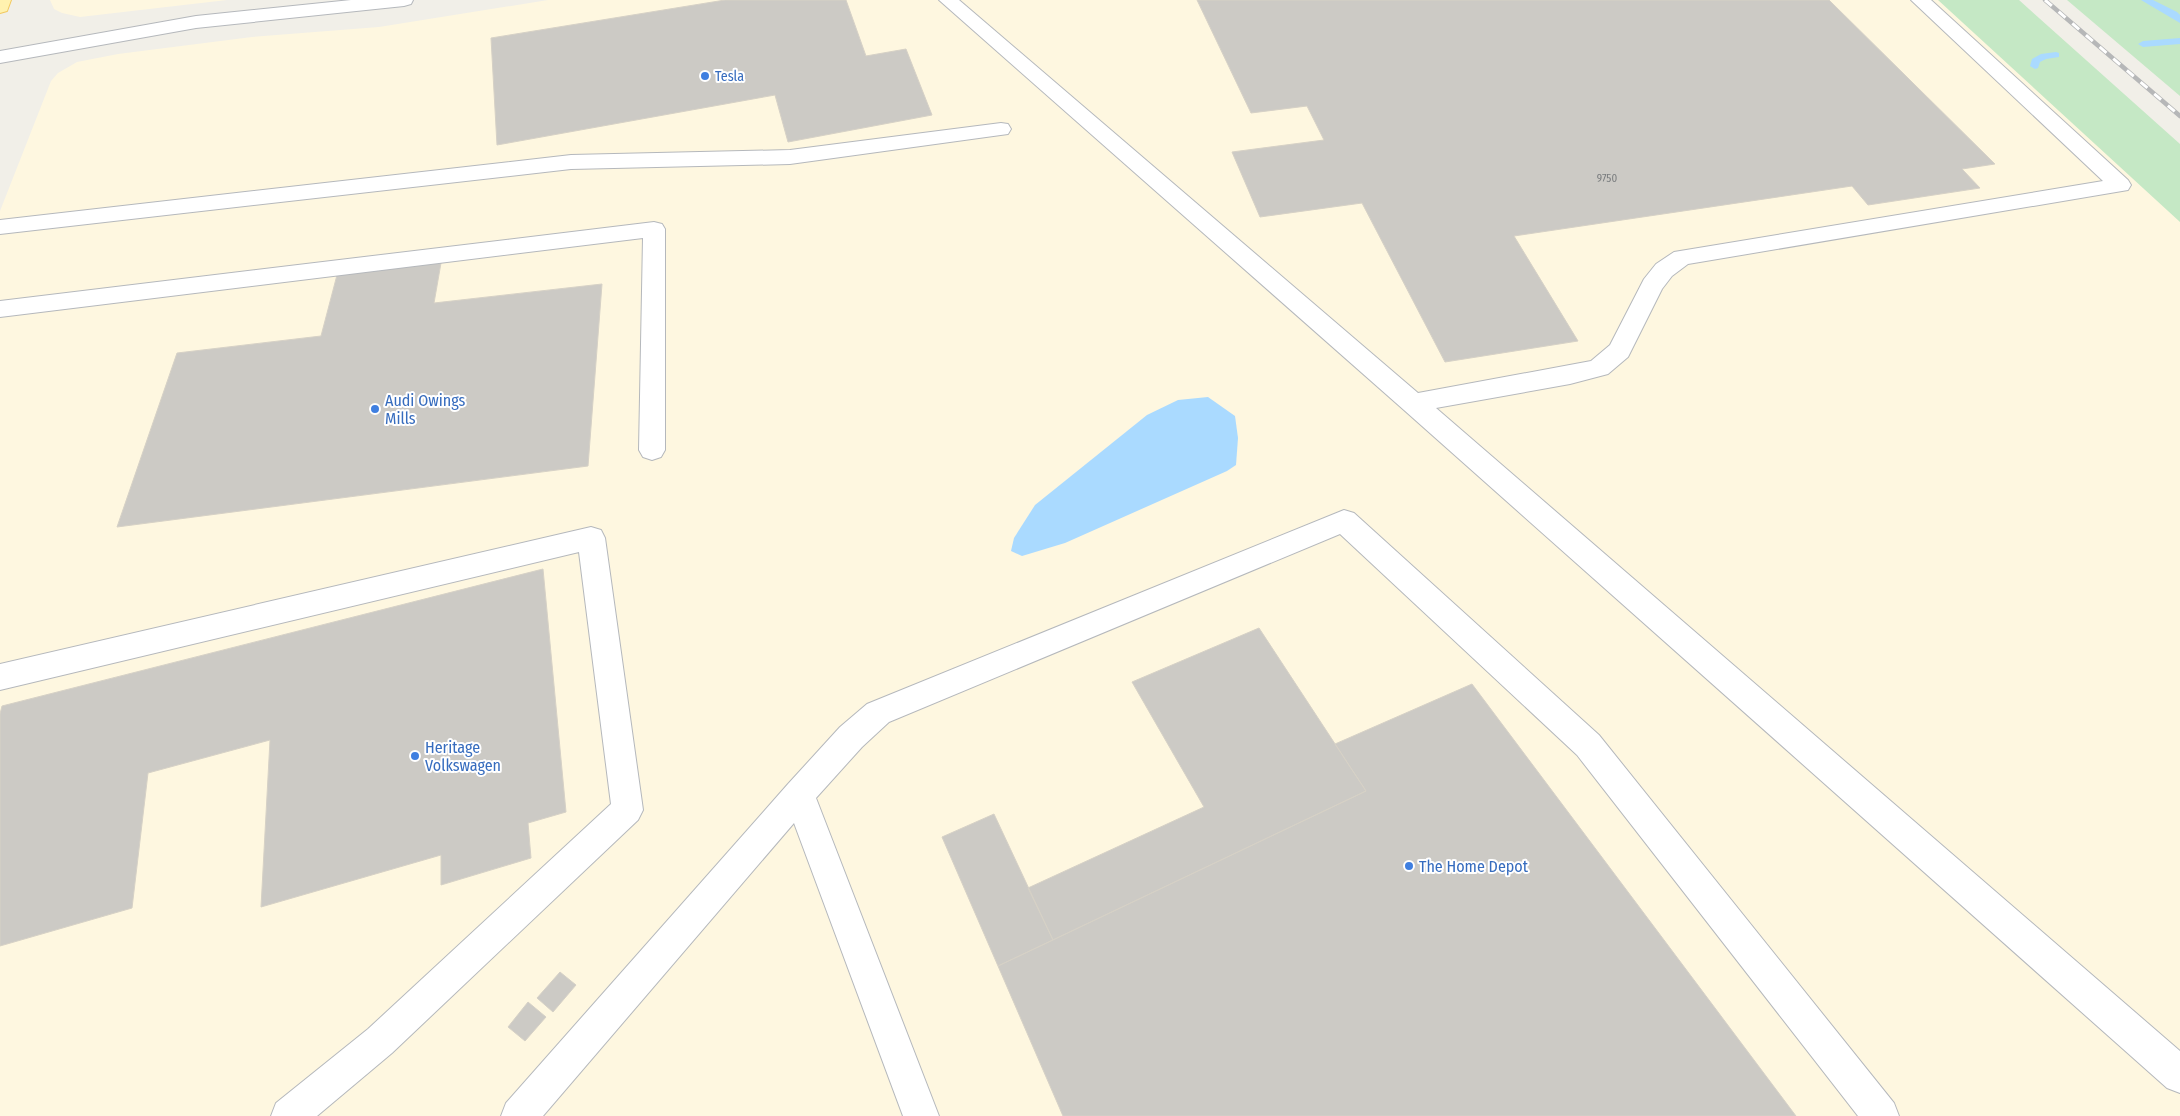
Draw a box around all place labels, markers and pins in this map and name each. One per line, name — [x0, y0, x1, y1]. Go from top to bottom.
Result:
place label: Tesla — [715, 68, 744, 85]
marker: Tesla — [699, 70, 711, 82]
place label: Audi Owings Mills — [385, 391, 466, 428]
marker: Audi Owings Mills — [369, 403, 381, 415]
place label: Heritage Volkswagen — [425, 738, 501, 775]
marker: Heritage Volkswagen — [409, 750, 421, 762]
place label: The Home Depot — [1419, 857, 1529, 876]
marker: The Home Depot — [1403, 860, 1415, 872]

